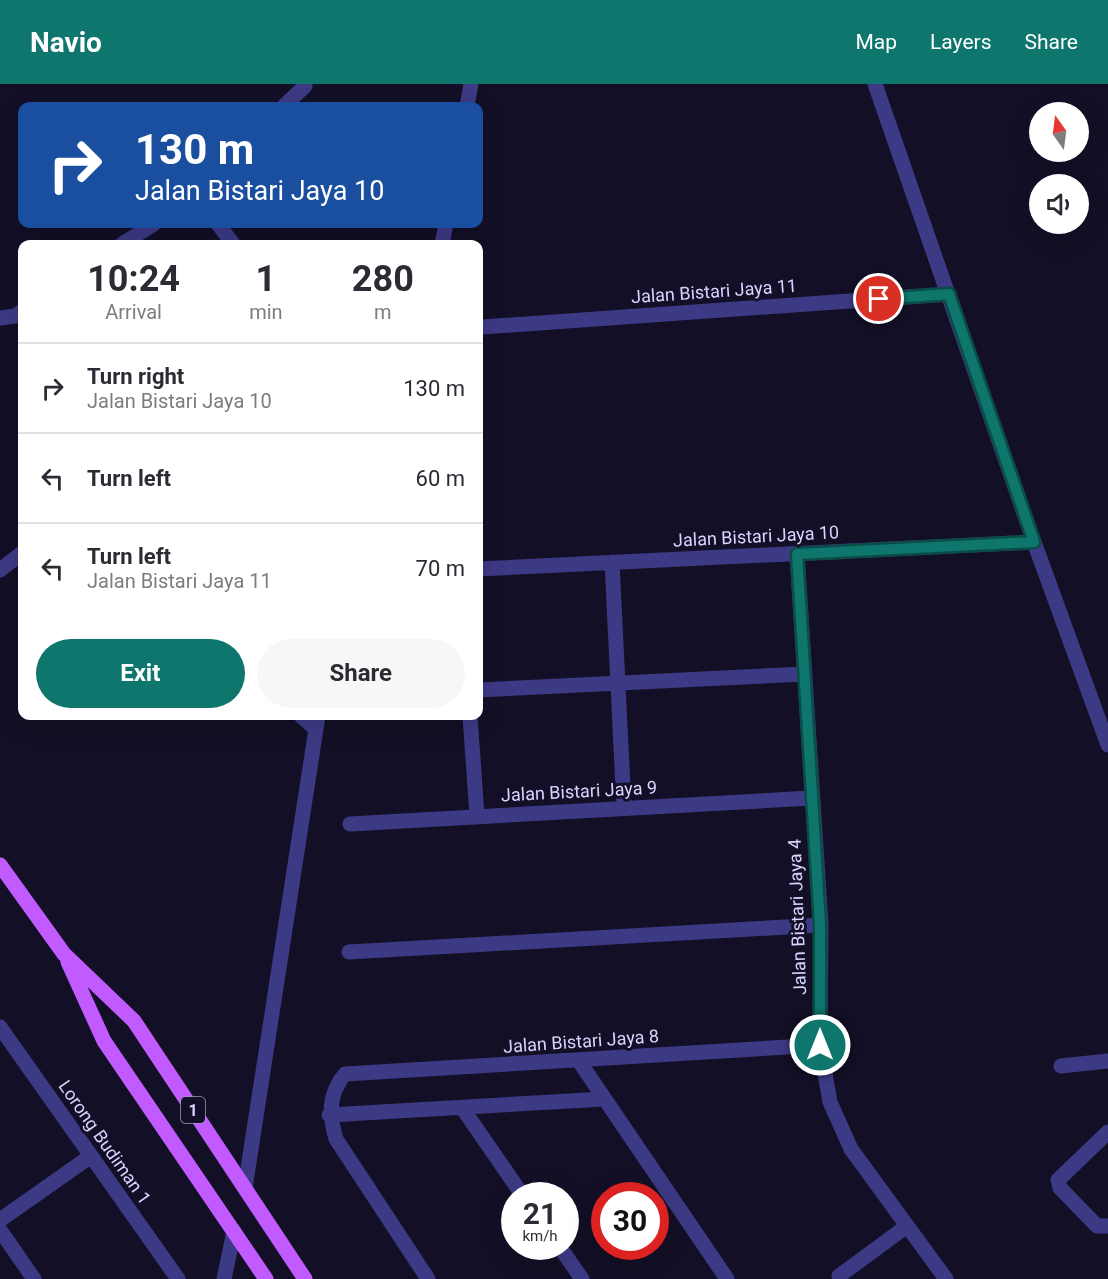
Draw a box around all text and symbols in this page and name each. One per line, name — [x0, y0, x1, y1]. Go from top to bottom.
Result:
text: Navio — [30, 26, 102, 59]
text: Map — [855, 30, 897, 54]
text: Layers — [930, 30, 991, 54]
text: Share — [1024, 30, 1078, 54]
north arrow — [1029, 102, 1089, 162]
map controls — [1029, 102, 1089, 234]
text: 130 m — [135, 125, 254, 174]
icon: right — [36, 126, 114, 204]
button: sound — [1029, 174, 1089, 234]
text: Jalan Bistari Jaya 10 — [135, 175, 384, 207]
text: 10:24 — [87, 258, 180, 300]
text: 1 — [256, 258, 276, 300]
text: 280 — [352, 258, 414, 300]
pin — [853, 273, 904, 324]
street label: Jalan Bistari Jaya 11 — [630, 275, 798, 307]
icon: arrive — [862, 282, 895, 315]
text: Arrival — [105, 300, 162, 324]
text: min — [249, 300, 283, 324]
text: m — [374, 300, 392, 324]
text: Turn right — [87, 364, 184, 389]
icon: right — [36, 372, 69, 405]
text: 130 m — [403, 376, 465, 401]
text: Jalan Bistari Jaya 10 — [87, 389, 272, 413]
icon: left — [36, 462, 69, 495]
text: Turn left — [87, 466, 171, 491]
text: 60 m — [416, 466, 465, 491]
street label: Jalan Bistari Jaya 10 — [672, 521, 840, 551]
text: Turn left — [87, 544, 171, 569]
icon: left — [36, 552, 69, 585]
text: 70 m — [416, 556, 465, 581]
text: Jalan Bistari Jaya 11 — [87, 569, 272, 593]
button: Exit — [36, 639, 245, 708]
button: Share — [257, 639, 465, 708]
street label: Jalan Bistari Jaya 9 — [500, 776, 658, 806]
street label: Jalan Bistari Jaya 4 — [784, 839, 810, 995]
position arrow — [788, 1013, 852, 1077]
street label: Jalan Bistari Jaya 8 — [502, 1025, 660, 1057]
street label: Lorong Budiman 1 — [54, 1076, 156, 1208]
road number: 1 — [181, 1097, 205, 1123]
speed limit sign: 30 — [591, 1182, 669, 1260]
text: 21 — [523, 1196, 557, 1231]
text: km/h — [522, 1227, 558, 1245]

